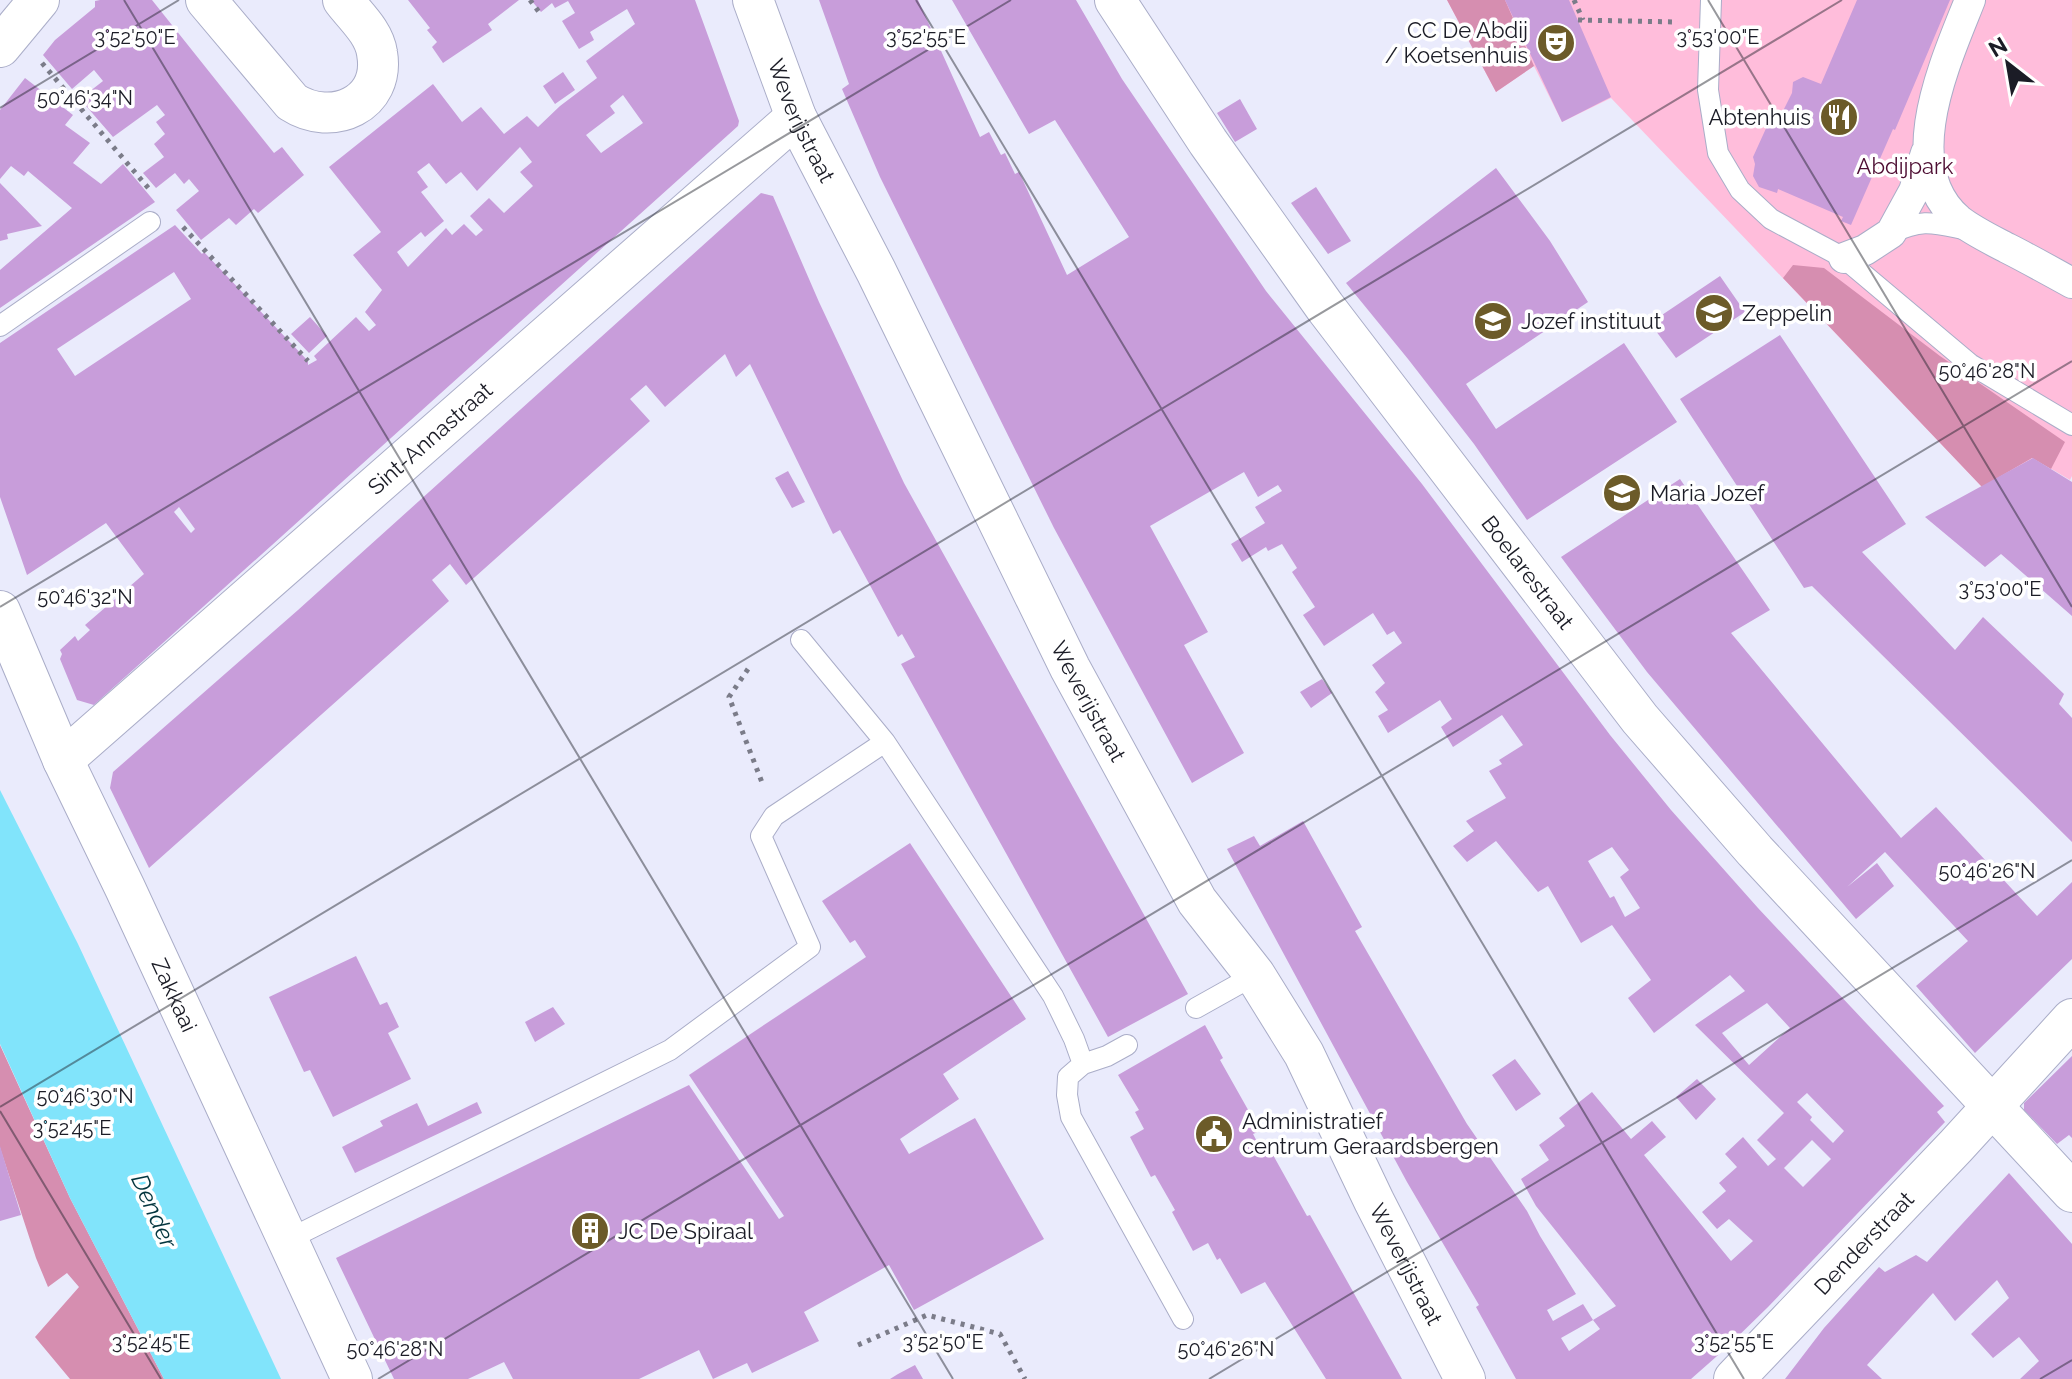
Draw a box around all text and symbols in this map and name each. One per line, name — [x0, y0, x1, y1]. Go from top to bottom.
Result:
place label: CC De Abdij / Koetsenhuis — [1385, 17, 1528, 68]
theatre icon: CC De Abdij / Koetsenhuis — [1535, 22, 1577, 64]
north arrow — [1968, 24, 2048, 104]
text: 3°52'50"E — [94, 25, 176, 49]
text: 3°52'55"E — [886, 25, 966, 49]
text: 3°53'00"E — [1677, 25, 1759, 49]
text: N — [1984, 31, 2012, 62]
street label: Weverijstraat — [763, 55, 841, 187]
text: 50°46'34"N — [37, 86, 133, 110]
restaurant icon: Abtenhuis — [1818, 96, 1860, 138]
place label: Abtenhuis — [1708, 104, 1811, 130]
park label: Abdijpark — [1857, 153, 1954, 179]
school or university icon: Zeppelin — [1693, 292, 1735, 334]
school or university icon: Jozef instituut — [1472, 300, 1514, 342]
place label: Zeppelin — [1742, 300, 1832, 326]
place label: Jozef instituut — [1521, 308, 1662, 334]
text: 50°46'28"N — [1939, 359, 2035, 383]
street label: Sint-Annastraat — [362, 376, 498, 500]
school or university icon: Maria Jozef — [1601, 472, 1643, 514]
place label: Maria Jozef — [1650, 480, 1765, 506]
street label: Boelarestraat — [1476, 510, 1580, 635]
text: 3°53'00"E — [1959, 577, 2041, 601]
text: 50°46'32"N — [37, 585, 133, 609]
street label: Weverijstraat — [1046, 637, 1132, 766]
text: 50°46'26"N — [1939, 859, 2035, 883]
street label: Zakkaai — [146, 954, 203, 1036]
text: 50°46'30"N — [36, 1084, 134, 1108]
place label: Administratief centrum Geraardsbergen — [1242, 1108, 1499, 1159]
public building icon: Administratief centrum Geraardsbergen — [1193, 1113, 1235, 1155]
text: 3°52'45"E — [33, 1116, 111, 1140]
water label: Dender — [125, 1169, 184, 1253]
street label: Denderstraat — [1808, 1185, 1919, 1300]
street label: Weverijstraat — [1364, 1199, 1448, 1330]
building icon: JC De Spiraal — [569, 1210, 611, 1252]
place label: JC De Spiraal — [618, 1218, 753, 1244]
text: 3°52'45"E — [112, 1330, 190, 1354]
text: 3°52'50"E — [902, 1330, 984, 1354]
text: 3°52'55"E — [1694, 1330, 1774, 1354]
text: 50°46'28"N — [347, 1337, 443, 1361]
text: 50°46'26"N — [1178, 1337, 1274, 1361]

